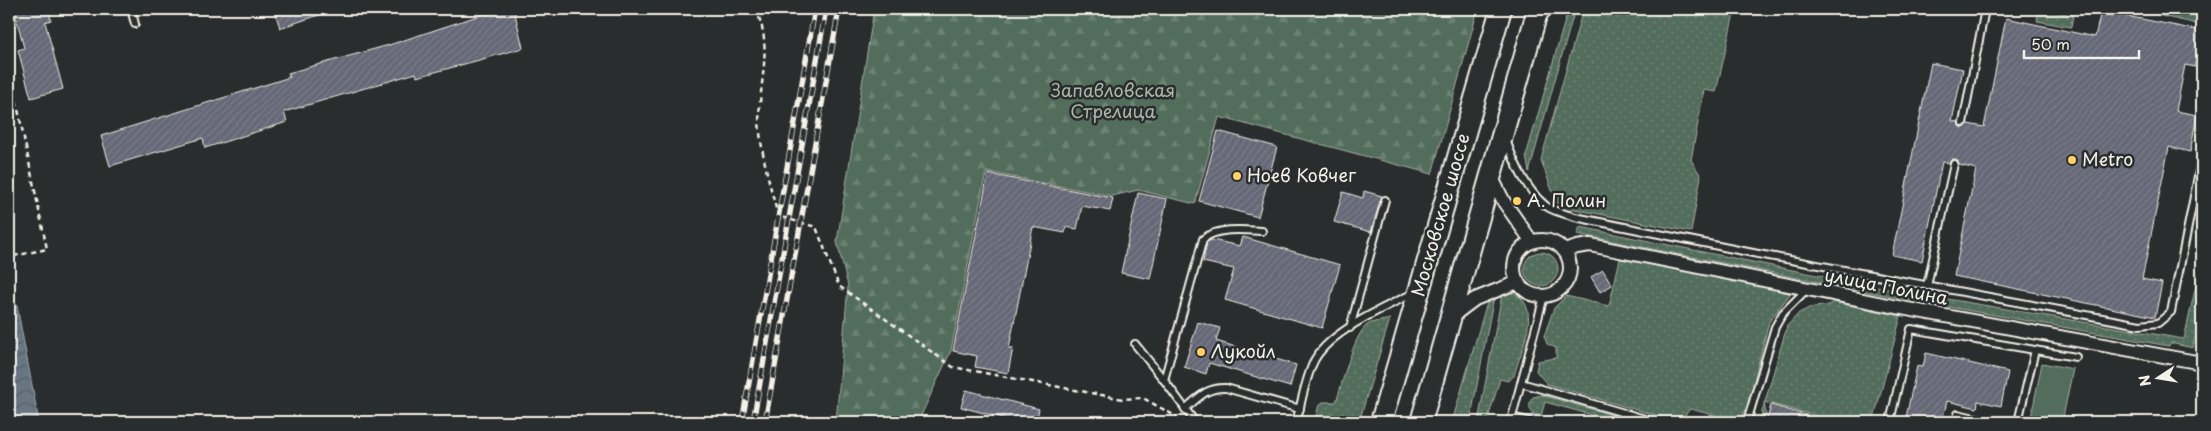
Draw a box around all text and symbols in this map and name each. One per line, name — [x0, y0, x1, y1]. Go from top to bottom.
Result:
scale bar — [2024, 28, 2138, 60]
text: 50 m — [2031, 32, 2070, 55]
park label: Запавловская Стрелица — [1051, 76, 1175, 124]
street label: Московское шоссе — [1403, 130, 1476, 299]
place label: Metro — [2082, 145, 2133, 172]
marker: Metro — [2066, 154, 2078, 166]
place label: Ноев Ковчег — [1247, 161, 1357, 188]
marker: Ноев Ковчег — [1231, 170, 1243, 182]
place label: А. Полин — [1527, 186, 1606, 213]
marker: А. Полин — [1511, 195, 1523, 207]
street label: улица Полина — [1822, 260, 1951, 311]
place label: Лукойл — [1211, 337, 1276, 364]
marker: Лукойл — [1195, 346, 1207, 358]
north arrow — [2134, 354, 2184, 404]
text: N — [2133, 373, 2156, 388]

